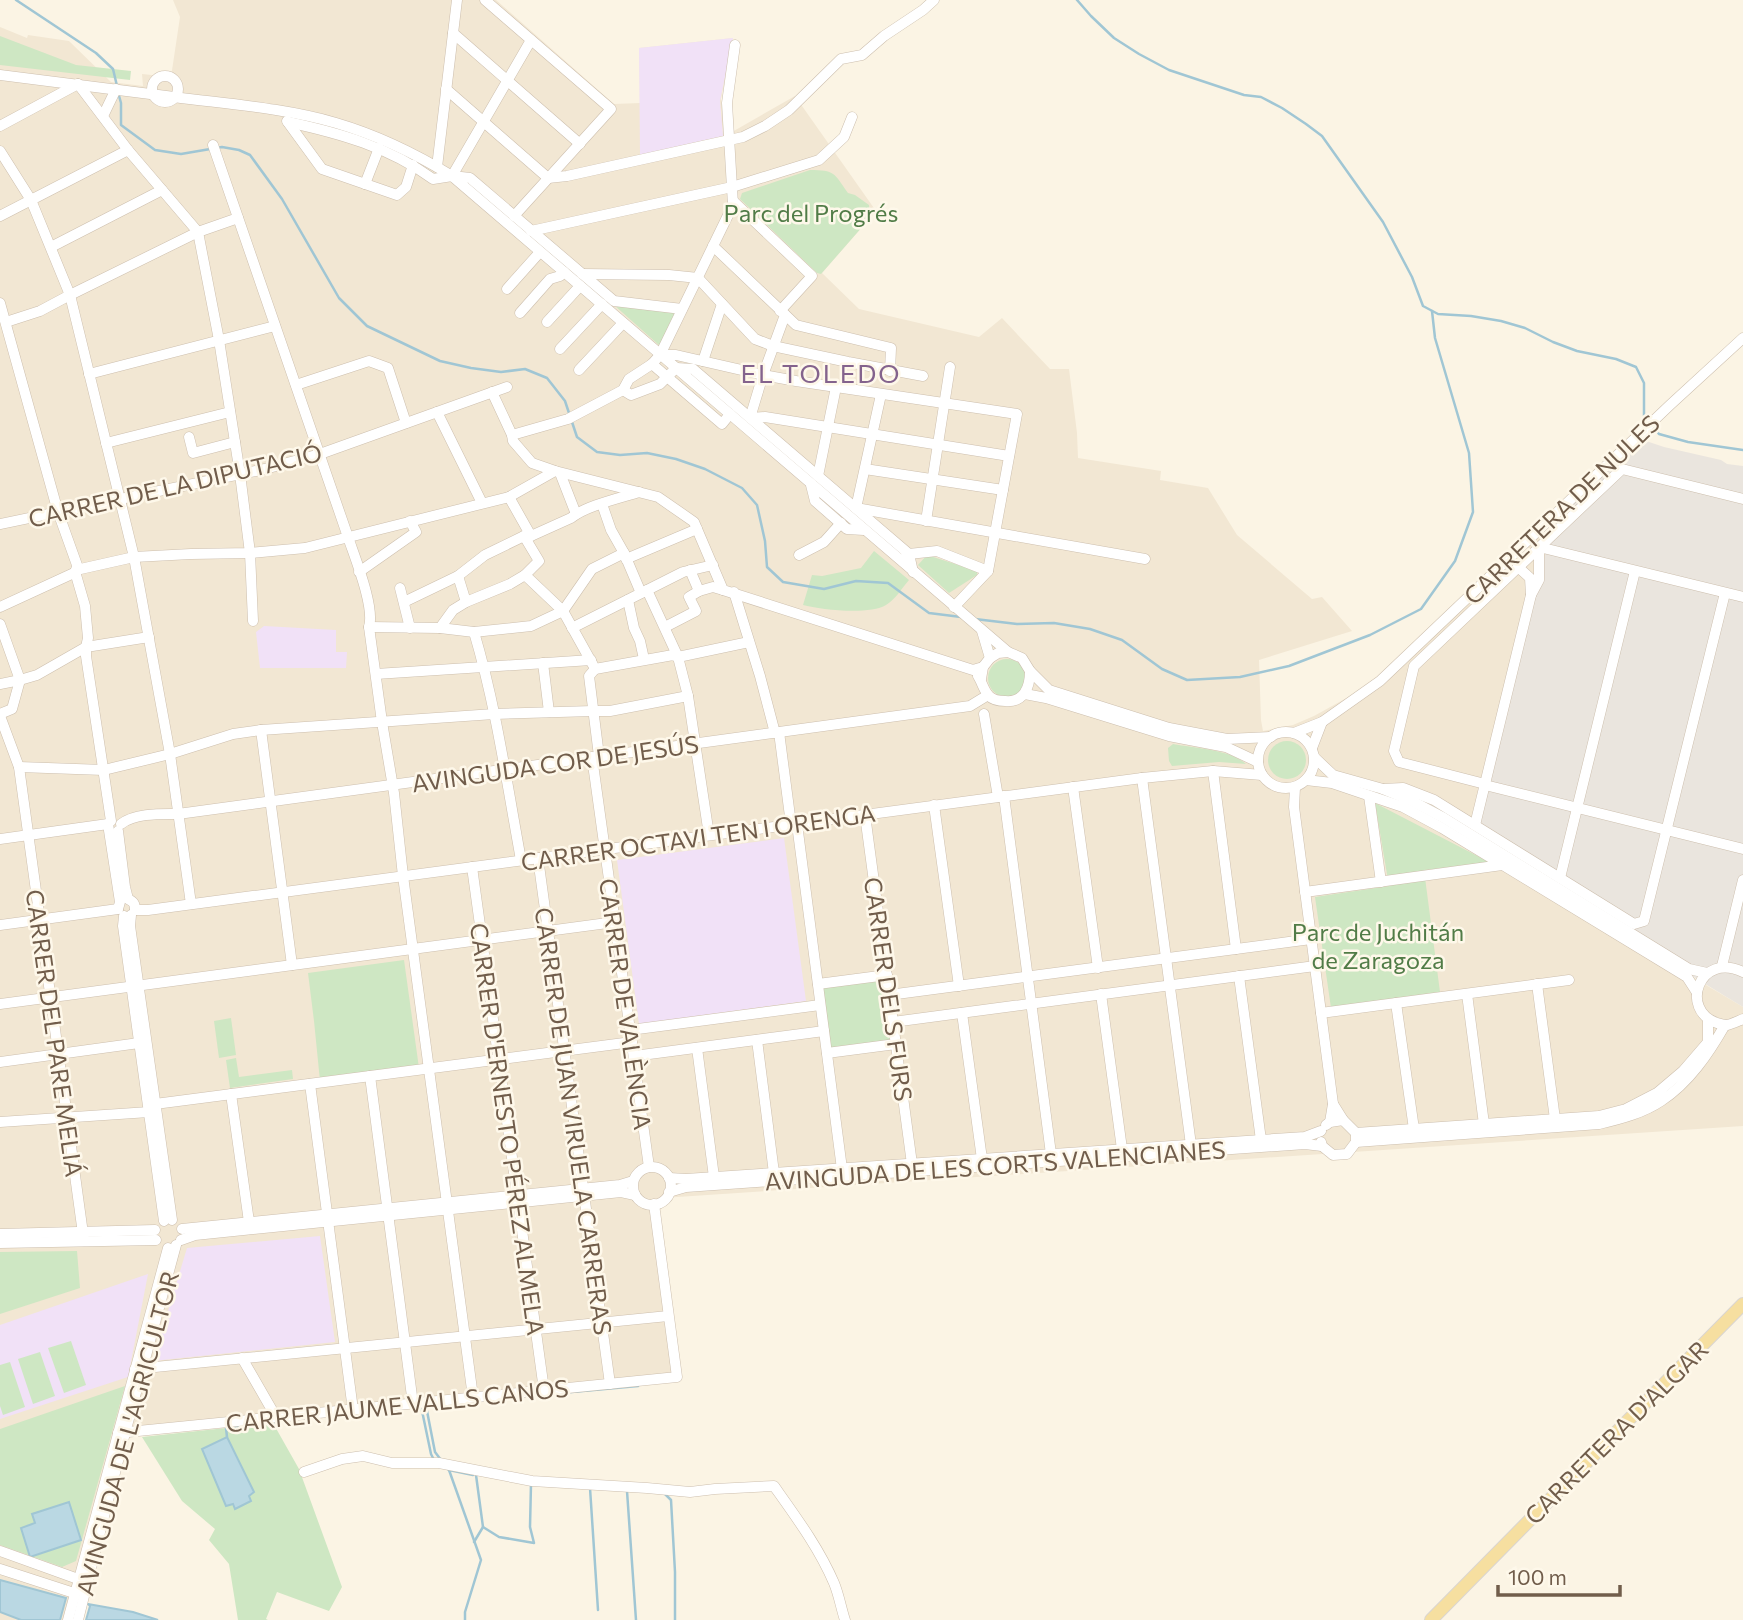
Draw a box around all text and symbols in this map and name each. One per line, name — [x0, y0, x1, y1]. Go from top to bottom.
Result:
park label: Parc del Progrés — [724, 198, 898, 227]
district label: EL TOLEDO — [740, 357, 902, 388]
street label: CARRETERA DE NULES — [1457, 408, 1665, 610]
street label: CARRER DE LA DIPUTACIÓ — [25, 437, 325, 533]
street label: AVINGUDA COR DE JESÚS — [410, 728, 700, 798]
street label: CARRER OCTAVI TEN I ORENGA — [519, 798, 877, 876]
street label: CARRER DELS FURS — [859, 875, 919, 1103]
street label: CARRER DE VALÈNCIA — [594, 876, 658, 1132]
street label: CARRER DEL PARE MELIÁ — [20, 887, 90, 1179]
street label: CARRER DE JUAN VIRUELA CARRERAS — [530, 905, 618, 1337]
park label: Parc de Juchitán de Zaragoza — [1292, 917, 1464, 974]
street label: CARRER D'ERNESTO PÉREZ ALMELA — [465, 921, 551, 1337]
street label: AVINGUDA DE LES CORTS VALENCIANES — [764, 1134, 1226, 1196]
street label: AVINGUDA DE L'AGRICULTOR — [70, 1267, 184, 1599]
street label: CARRETERA D'ALGAR — [1518, 1334, 1714, 1530]
street label: CARRER JAUME VALLS CANOS — [224, 1373, 570, 1437]
scale bar — [1498, 1554, 1620, 1598]
text: 100 m — [1508, 1564, 1567, 1589]

